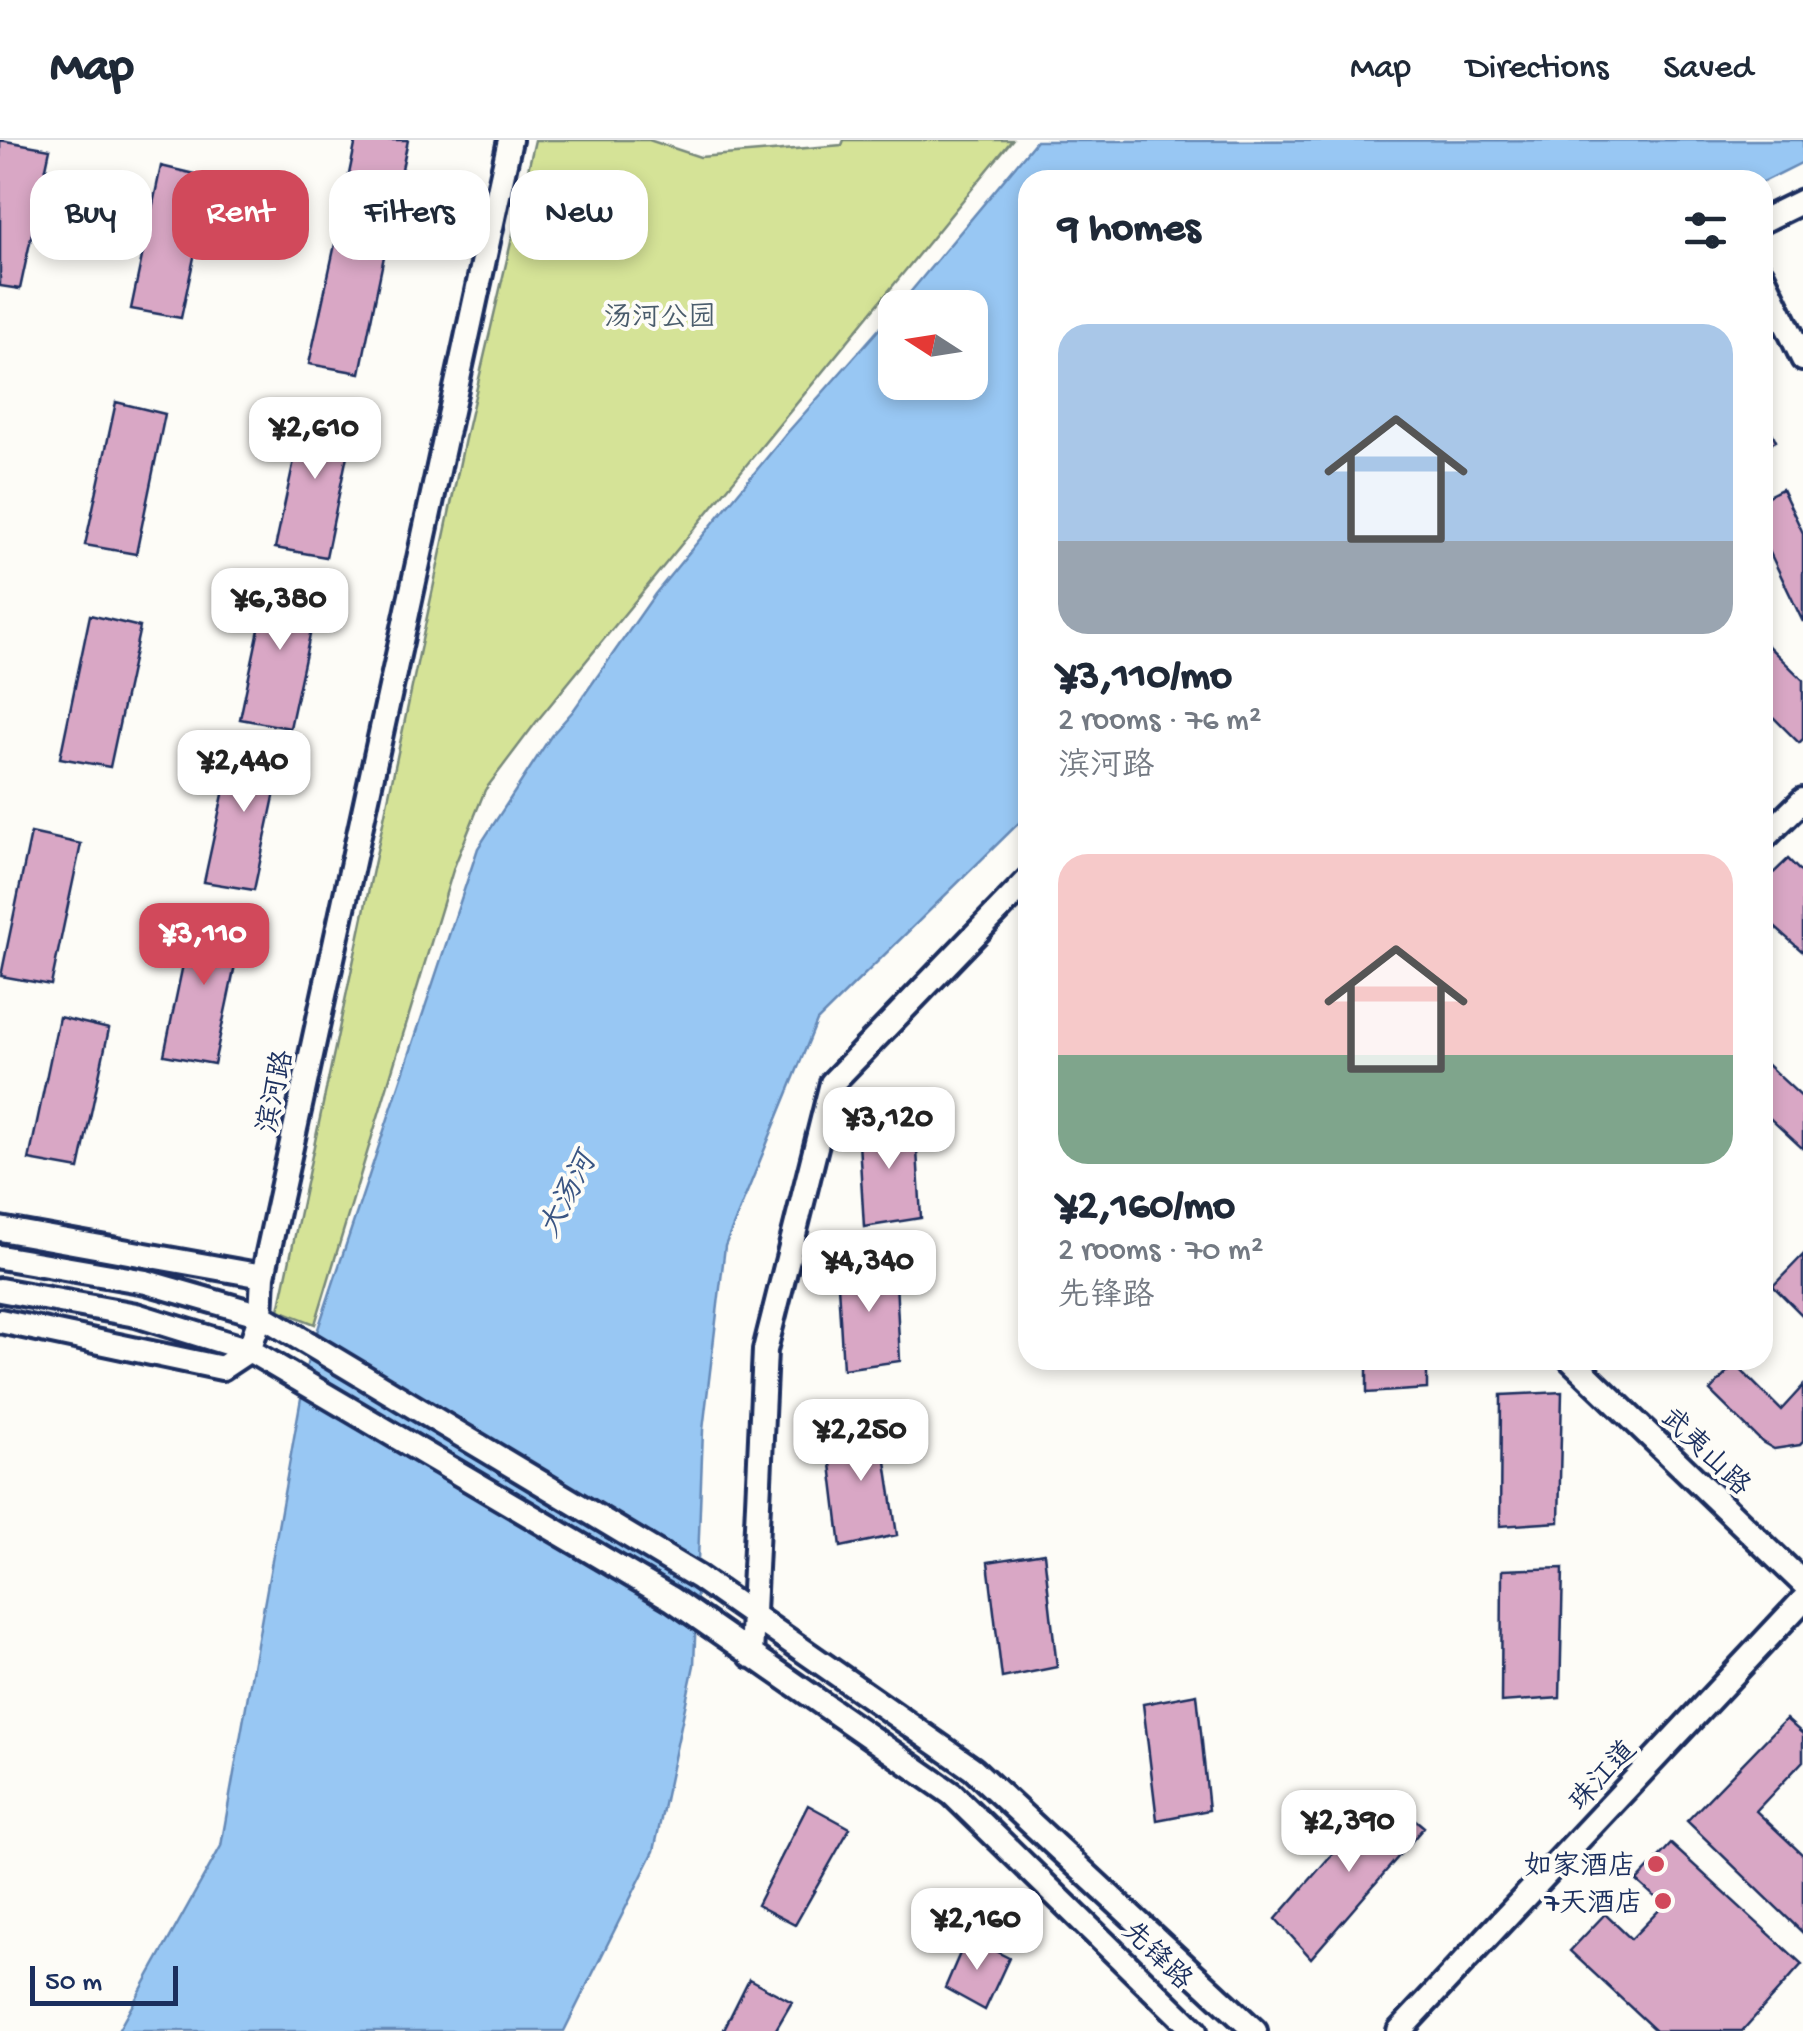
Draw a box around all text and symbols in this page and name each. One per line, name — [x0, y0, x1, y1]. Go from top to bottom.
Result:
text: Map — [50, 41, 134, 98]
text: Map — [1350, 49, 1411, 90]
text: Directions — [1466, 49, 1608, 90]
text: Saved — [1663, 49, 1753, 90]
chip: Buy — [30, 170, 152, 260]
chip: Rent — [172, 170, 309, 260]
chip: Filters — [329, 170, 490, 260]
chip: New — [510, 170, 648, 260]
icon: filters — [1678, 203, 1733, 258]
text: 9 homes — [1058, 206, 1200, 255]
north arrow — [878, 290, 988, 400]
map controls — [878, 290, 988, 400]
park label: 汤河公园 — [604, 303, 716, 336]
icon: home — [1306, 389, 1486, 569]
pin: ¥2,610 — [234, 397, 396, 482]
text: ¥2,610 — [271, 410, 359, 448]
pin: ¥6,380 — [199, 568, 361, 653]
text: ¥6,380 — [233, 581, 327, 619]
text: ¥3,110/mo — [1058, 654, 1232, 703]
text: 2 rooms · 76 m² — [1058, 703, 1261, 741]
pin: ¥2,440 — [163, 730, 325, 815]
text: ¥2,440 — [199, 743, 289, 781]
text: 滨河路 — [1058, 749, 1154, 787]
pin: ¥3,110 — [123, 903, 285, 988]
text: ¥3,110 — [161, 916, 247, 954]
icon: home — [1306, 919, 1486, 1099]
street label: 滨河路 — [251, 1047, 302, 1136]
pin: ¥3,120 — [808, 1087, 970, 1172]
text: ¥3,120 — [845, 1100, 933, 1138]
water label: 大汤河 — [533, 1143, 608, 1244]
text: ¥2,160/mo — [1058, 1184, 1235, 1233]
pin: ¥4,340 — [788, 1230, 950, 1315]
text: 2 rooms · 70 m² — [1058, 1233, 1263, 1271]
text: ¥4,340 — [824, 1243, 914, 1281]
text: 先锋路 — [1058, 1279, 1154, 1317]
pin: ¥2,250 — [780, 1399, 942, 1484]
street label: 武夷山路 — [1652, 1401, 1757, 1504]
text: ¥2,250 — [815, 1412, 907, 1450]
street label: 珠江道 — [1563, 1734, 1645, 1819]
pin: ¥2,390 — [1268, 1790, 1430, 1875]
text: ¥2,390 — [1303, 1803, 1395, 1841]
place label: 如家酒店 — [1524, 1851, 1636, 1885]
marker: 如家酒店 — [1645, 1853, 1667, 1875]
pin: ¥2,160 — [896, 1888, 1058, 1973]
place label: 7天酒店 — [1543, 1888, 1643, 1922]
marker: 7天酒店 — [1652, 1890, 1674, 1912]
text: ¥2,160 — [933, 1901, 1021, 1939]
street label: 先锋路 — [1114, 1915, 1199, 1998]
scale bar — [30, 1961, 178, 2006]
text: 50 m — [45, 1967, 102, 2000]

